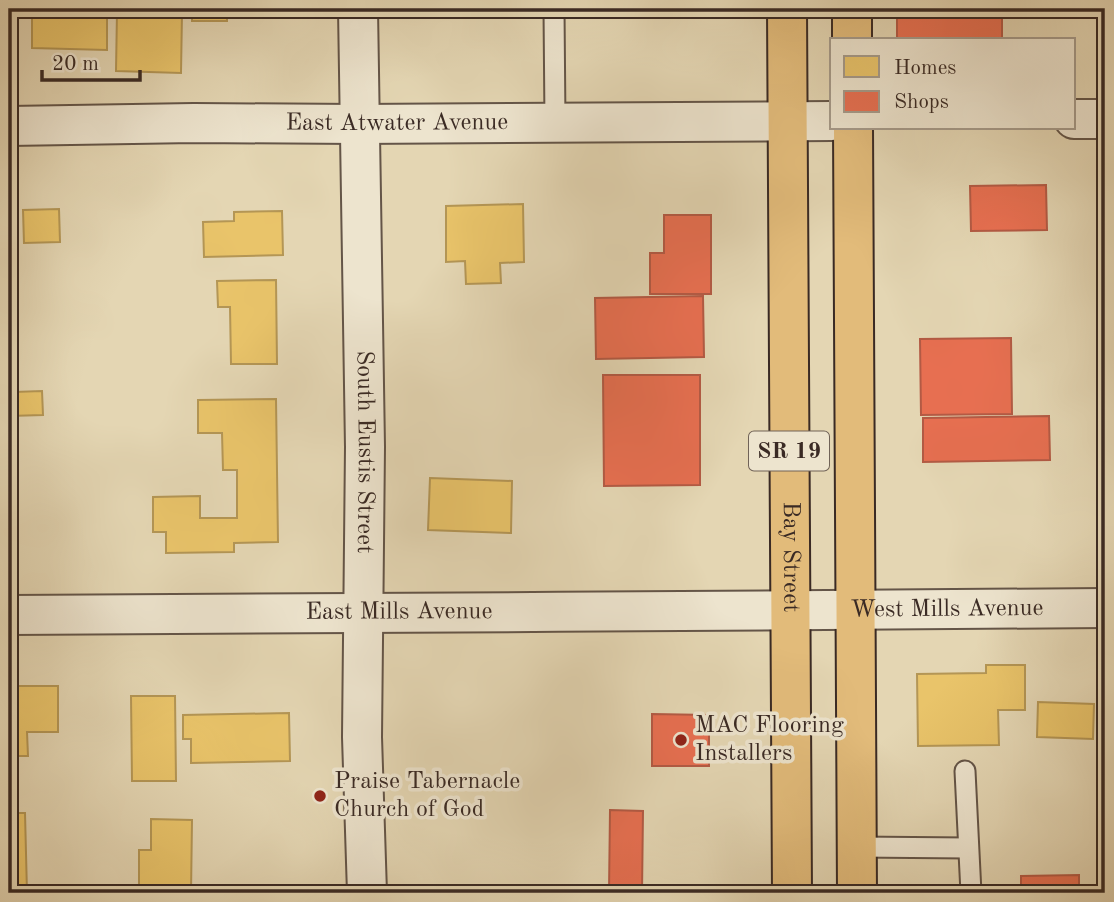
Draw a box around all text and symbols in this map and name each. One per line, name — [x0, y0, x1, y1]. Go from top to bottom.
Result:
scale bar — [42, 38, 140, 82]
legend — [830, 38, 1076, 130]
text: 20 m — [52, 54, 99, 75]
text: Homes — [894, 58, 956, 79]
text: Shops — [894, 92, 949, 113]
street label: East Atwater Avenue — [286, 111, 508, 136]
street label: South Eustis Street — [351, 350, 377, 554]
road number: SR 19 — [749, 432, 829, 471]
street label: Bay Street — [778, 501, 802, 613]
street label: West Mills Avenue — [850, 597, 1044, 623]
street label: East Mills Avenue — [305, 600, 493, 625]
place label: MAC Flooring Installers — [695, 714, 844, 766]
marker: MAC Flooring Installers — [673, 732, 689, 748]
place label: Praise Tabernacle Church of God — [334, 770, 520, 822]
marker: Praise Tabernacle Church of God — [312, 788, 328, 804]

